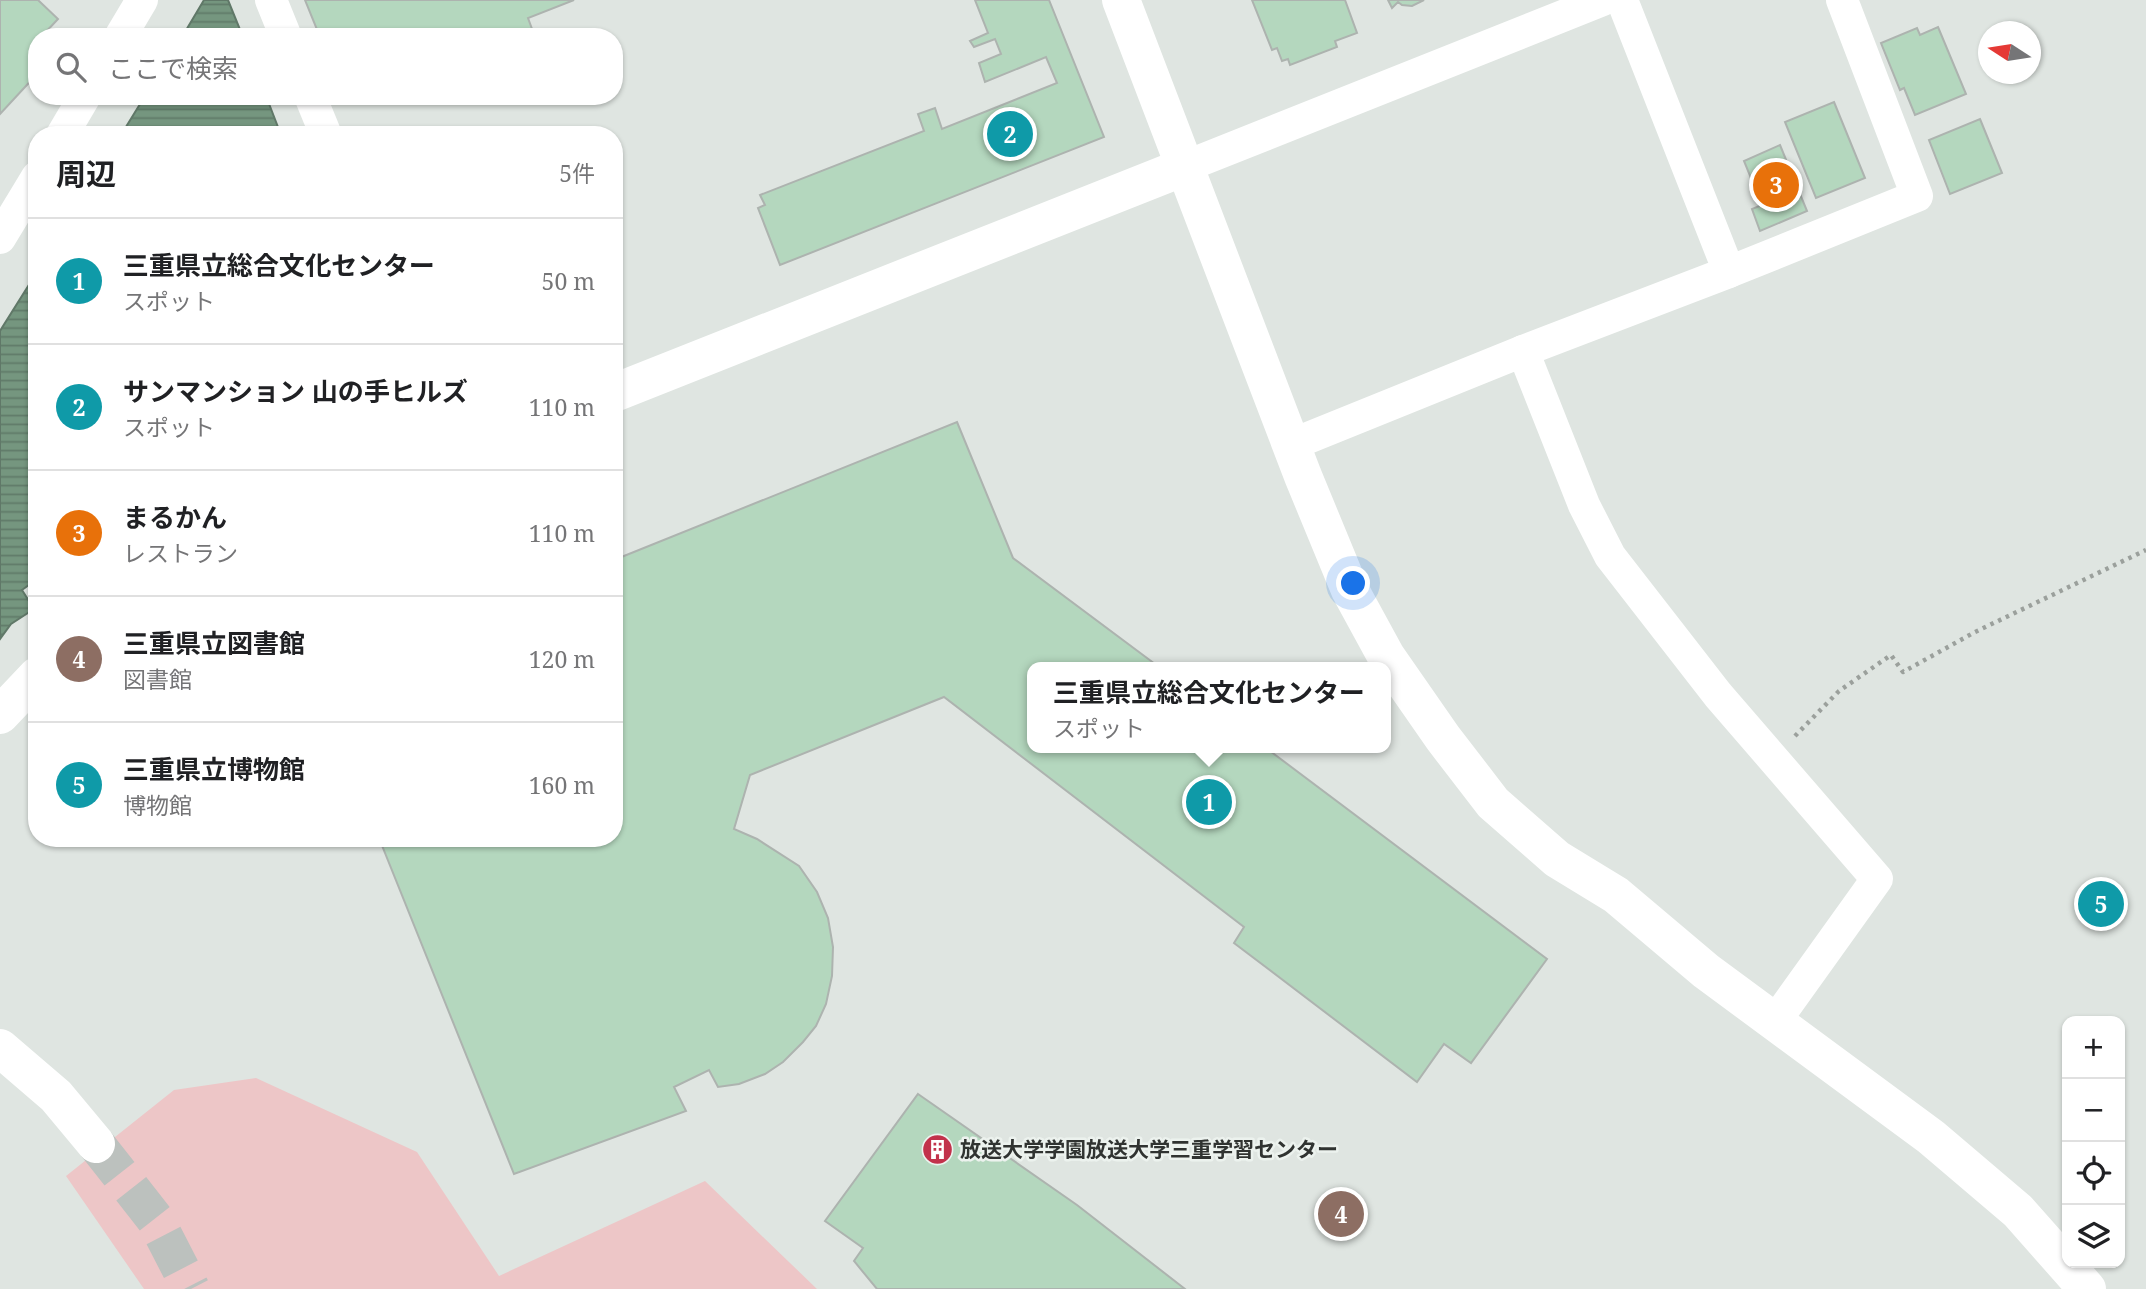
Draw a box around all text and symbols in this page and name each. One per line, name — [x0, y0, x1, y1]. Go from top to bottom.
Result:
north arrow — [1978, 21, 2041, 84]
search box — [28, 28, 623, 105]
icon: search — [52, 48, 90, 86]
text: ここで検索 — [108, 50, 238, 86]
pin: 2 — [987, 108, 1033, 160]
text: 周辺 — [56, 153, 116, 194]
text: 5件 — [559, 157, 595, 189]
pin: 3 — [1753, 159, 1799, 211]
text: 三重県立総合文化センター — [123, 247, 435, 283]
text: 1 — [73, 265, 86, 297]
text: 50 m — [542, 265, 595, 297]
text: スポット — [123, 285, 215, 317]
text: サンマンション 山の手ヒルズ — [123, 373, 468, 409]
text: 2 — [73, 391, 86, 423]
text: 110 m — [529, 391, 595, 423]
text: スポット — [123, 411, 215, 443]
text: まるかん — [123, 499, 227, 535]
text: 3 — [73, 517, 86, 549]
text: 110 m — [529, 517, 595, 549]
text: レストラン — [123, 537, 238, 569]
your location — [1336, 566, 1370, 600]
text: 三重県立図書館 — [123, 625, 305, 661]
text: 4 — [73, 643, 86, 675]
text: 120 m — [529, 643, 595, 675]
popup — [1027, 662, 1391, 753]
text: 図書館 — [123, 663, 192, 695]
text: 三重県立総合文化センター — [1053, 674, 1365, 710]
text: スポット — [1053, 712, 1145, 744]
text: 三重県立博物館 — [123, 751, 305, 787]
text: 5 — [73, 769, 86, 801]
text: 160 m — [529, 769, 595, 801]
pin: 1 — [1186, 776, 1232, 828]
text: 博物館 — [123, 789, 192, 821]
pin: 5 — [2078, 878, 2124, 930]
map controls — [2062, 1016, 2125, 1268]
button: + — [2062, 1016, 2125, 1079]
button: − — [2062, 1079, 2125, 1142]
building icon: 放送大学学園放送大学三重学習センター — [920, 1132, 954, 1166]
place label: 放送大学学園放送大学三重学習センター — [960, 1135, 1338, 1163]
button: locate — [2062, 1142, 2125, 1205]
pin: 4 — [1318, 1188, 1364, 1240]
button: layers — [2062, 1205, 2125, 1268]

